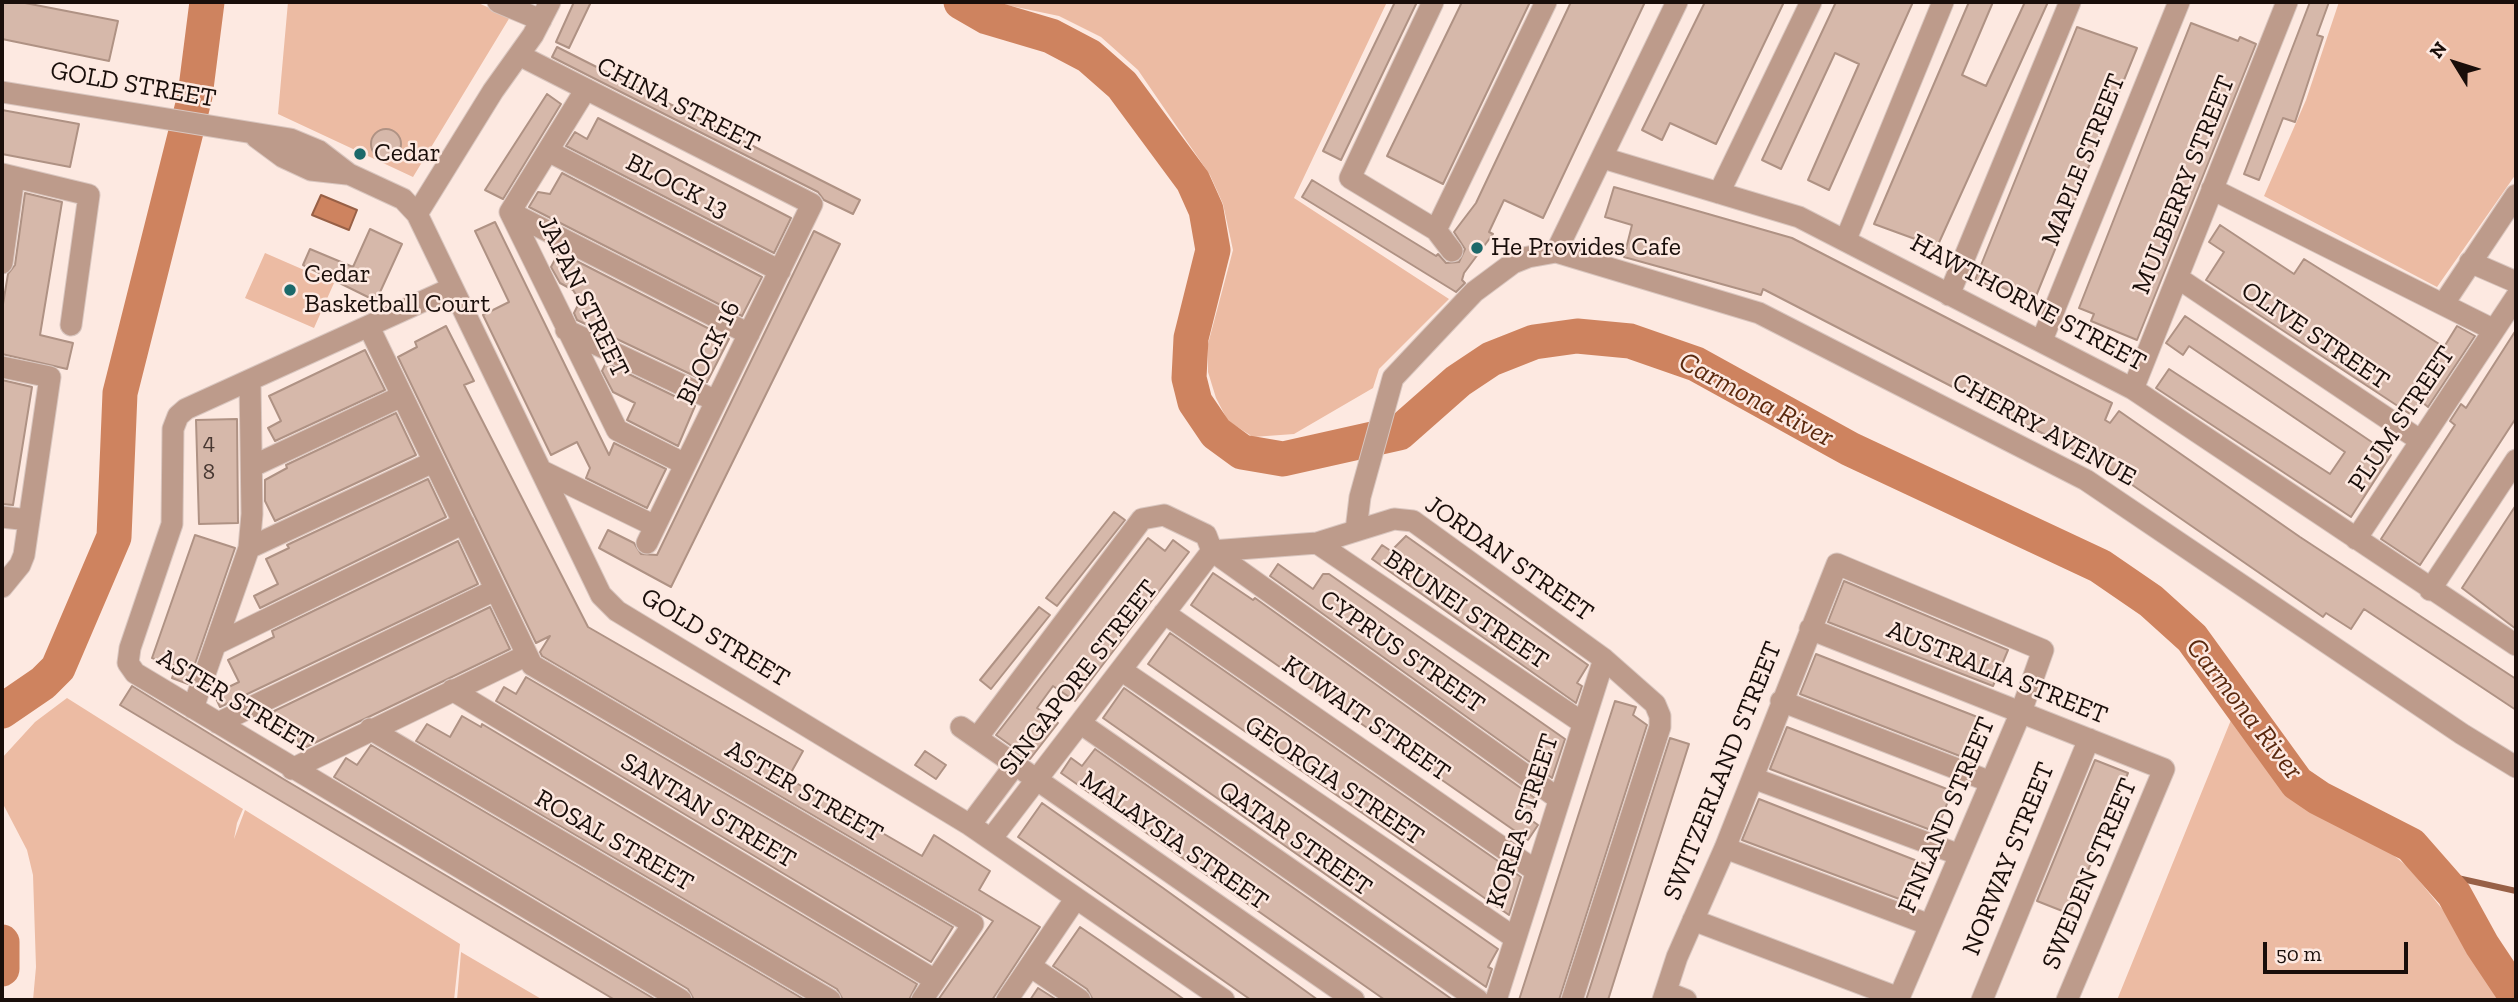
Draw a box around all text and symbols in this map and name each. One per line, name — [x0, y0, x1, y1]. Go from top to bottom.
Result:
north arrow — [2420, 28, 2490, 98]
text: N — [2425, 37, 2452, 63]
street label: CHINA STREET — [591, 50, 765, 160]
street label: GOLD STREET — [48, 55, 218, 115]
street label: MAPLE STREET — [2035, 70, 2133, 250]
street label: MULBERRY STREET — [2126, 71, 2242, 299]
place label: Cedar — [374, 138, 441, 170]
marker: Cedar — [352, 146, 368, 162]
street label: BLOCK 13 — [620, 147, 734, 225]
street label: JAPAN STREET — [530, 211, 636, 383]
street label: HAWTHORNE STREET — [1905, 228, 2151, 378]
place label: He Provides Cafe — [1491, 232, 1681, 264]
marker: He Provides Cafe — [1469, 240, 1485, 256]
place label: Cedar Basketball Court — [304, 259, 490, 320]
street label: OLIVE STREET — [2235, 275, 2395, 397]
marker: Cedar Basketball Court — [282, 282, 298, 298]
street label: BLOCK 16 — [670, 296, 748, 410]
street label: PLUM STREET — [2342, 340, 2462, 498]
water label: Carmona River — [1673, 345, 1839, 455]
street label: CHERRY AVENUE — [1947, 367, 2141, 493]
house number: 4 — [203, 428, 215, 456]
house number: 8 — [203, 458, 215, 486]
street label: JORDAN STREET — [1419, 489, 1599, 629]
street label: BRUNEI STREET — [1378, 544, 1554, 676]
street label: SINGAPORE STREET — [993, 574, 1165, 782]
street label: GOLD STREET — [635, 581, 795, 695]
street label: CYPRUS STREET — [1313, 583, 1491, 721]
street label: AUSTRALIA STREET — [1882, 614, 2112, 732]
water label: Carmona River — [2178, 631, 2310, 787]
street label: SWITZERLAND STREET — [1657, 637, 1789, 905]
street label: ASTER STREET — [151, 642, 319, 760]
street label: KUWAIT STREET — [1276, 649, 1456, 789]
street label: GEORGIA STREET — [1238, 709, 1430, 853]
street label: FINLAND STREET — [1892, 713, 2002, 917]
street label: KOREA STREET — [1480, 730, 1566, 912]
street label: ASTER STREET — [720, 734, 888, 850]
street label: SANTAN STREET — [615, 746, 801, 876]
street label: NORWAY STREET — [1956, 758, 2062, 960]
street label: MALAYSIA STREET — [1074, 764, 1274, 918]
street label: SWEDEN STREET — [2036, 774, 2144, 974]
street label: QATAR STREET — [1212, 775, 1378, 903]
street label: ROSAL STREET — [529, 783, 699, 899]
scale bar — [2266, 928, 2411, 972]
text: 50 m — [2276, 941, 2322, 966]

